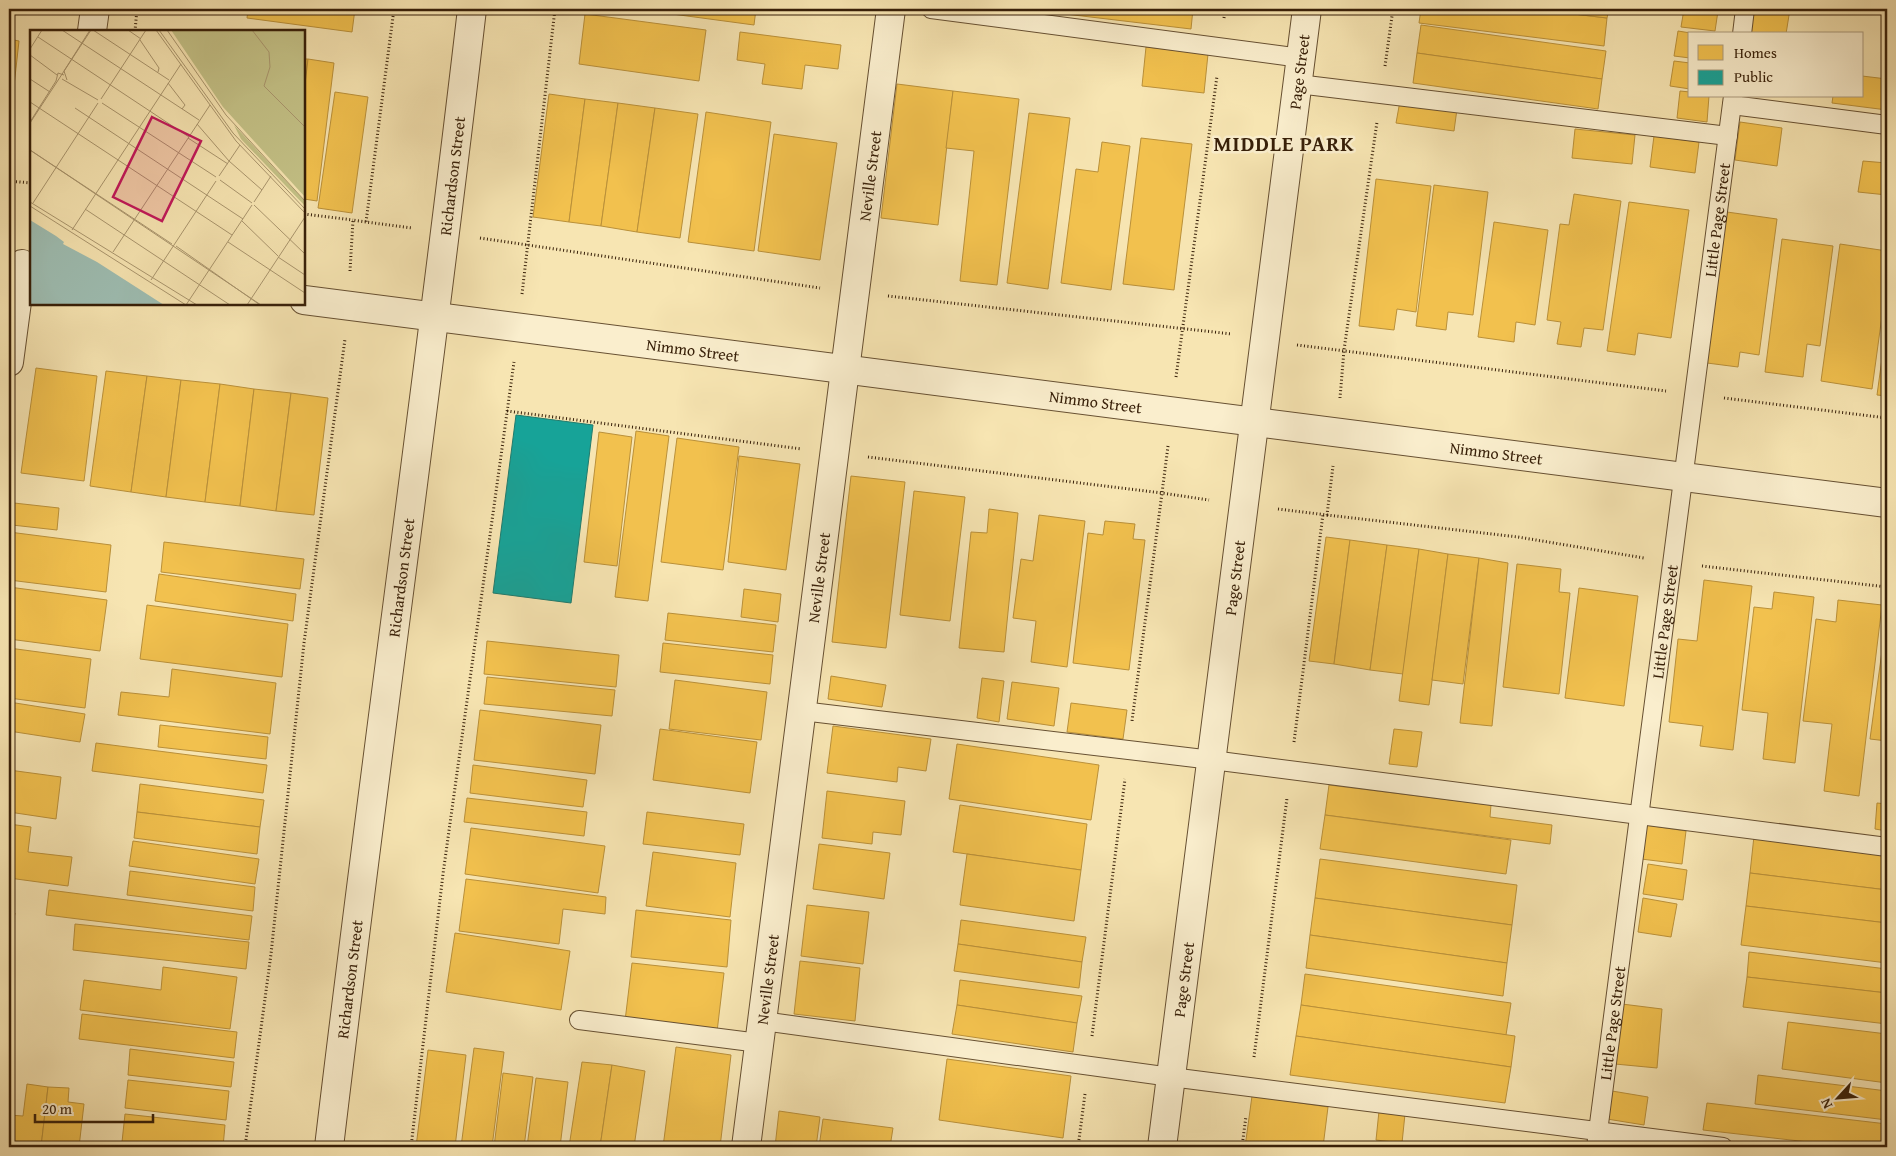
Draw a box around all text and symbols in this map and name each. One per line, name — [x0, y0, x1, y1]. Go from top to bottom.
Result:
inset map — [30, 30, 305, 305]
street label: Page Street — [1282, 32, 1316, 111]
legend — [1688, 32, 1864, 98]
text: Homes — [1734, 42, 1777, 63]
text: Public — [1734, 66, 1773, 87]
street label: Richardson Street — [433, 115, 471, 237]
district label: MIDDLE PARK — [1214, 128, 1354, 159]
street label: Neville Street — [852, 129, 887, 223]
street label: Little Page Street — [1698, 161, 1736, 278]
street label: Nimmo Street — [645, 332, 741, 368]
street label: Nimmo Street — [1048, 384, 1144, 419]
street label: Nimmo Street — [1448, 435, 1544, 471]
street label: Richardson Street — [381, 516, 421, 638]
street label: Neville Street — [801, 531, 836, 624]
street label: Page Street — [1218, 538, 1251, 617]
street label: Little Page Street — [1645, 563, 1684, 680]
street label: Richardson Street — [330, 918, 369, 1040]
street label: Neville Street — [750, 932, 785, 1026]
street label: Page Street — [1167, 940, 1200, 1018]
street label: Little Page Street — [1593, 964, 1632, 1082]
north arrow — [1814, 1074, 1864, 1124]
scale bar — [35, 1091, 152, 1123]
text: N — [1815, 1095, 1837, 1112]
text: 20 m — [42, 1098, 73, 1119]

